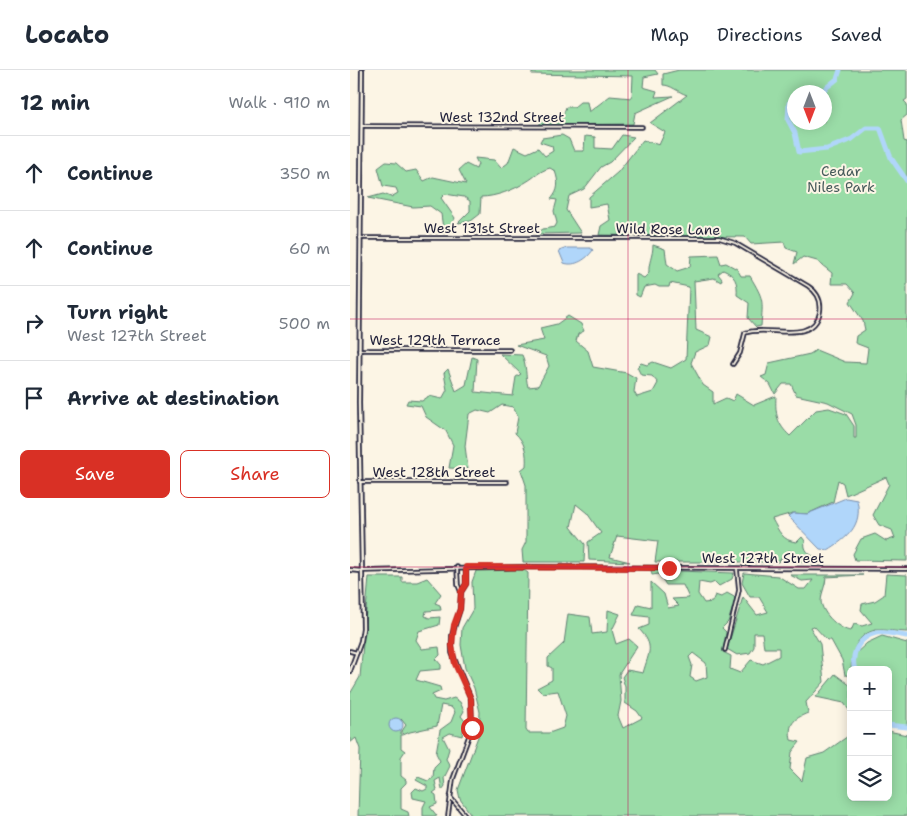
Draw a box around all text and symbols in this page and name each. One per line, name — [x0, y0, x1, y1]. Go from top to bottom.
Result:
text: Locato — [25, 19, 109, 51]
text: Map — [651, 23, 689, 47]
text: Directions — [717, 23, 803, 47]
text: Saved — [831, 23, 882, 47]
north arrow — [787, 85, 832, 130]
text: 12 min — [20, 89, 90, 117]
text: Walk · 910 m — [229, 92, 330, 113]
street label: West 132nd Street — [440, 108, 564, 126]
icon: ahead — [20, 159, 48, 187]
text: Continue — [67, 161, 153, 186]
park label: Cedar Niles Park — [807, 162, 875, 196]
text: 350 m — [279, 163, 330, 184]
street label: West 131st Street — [424, 219, 540, 237]
street label: Wild Rose Lane — [616, 219, 721, 239]
icon: ahead — [20, 234, 48, 262]
text: Continue — [67, 236, 153, 261]
text: 60 m — [289, 238, 330, 259]
text: Turn right — [67, 300, 168, 325]
icon: right — [20, 309, 48, 337]
text: 500 m — [279, 313, 330, 334]
text: West 127th Street — [67, 325, 207, 346]
street label: West 129th Terrace — [369, 331, 501, 349]
icon: arrive — [20, 384, 48, 412]
text: Arrive at destination — [67, 386, 279, 411]
button: Save — [20, 450, 170, 498]
button: Share — [180, 450, 330, 498]
street label: West 128th Street — [373, 463, 495, 481]
street label: West 127th Street — [702, 549, 824, 567]
route end — [658, 557, 681, 580]
map controls — [847, 666, 892, 801]
button: + — [847, 666, 892, 711]
button: − — [847, 711, 892, 756]
route start — [461, 717, 484, 740]
button: layers — [847, 756, 892, 801]

